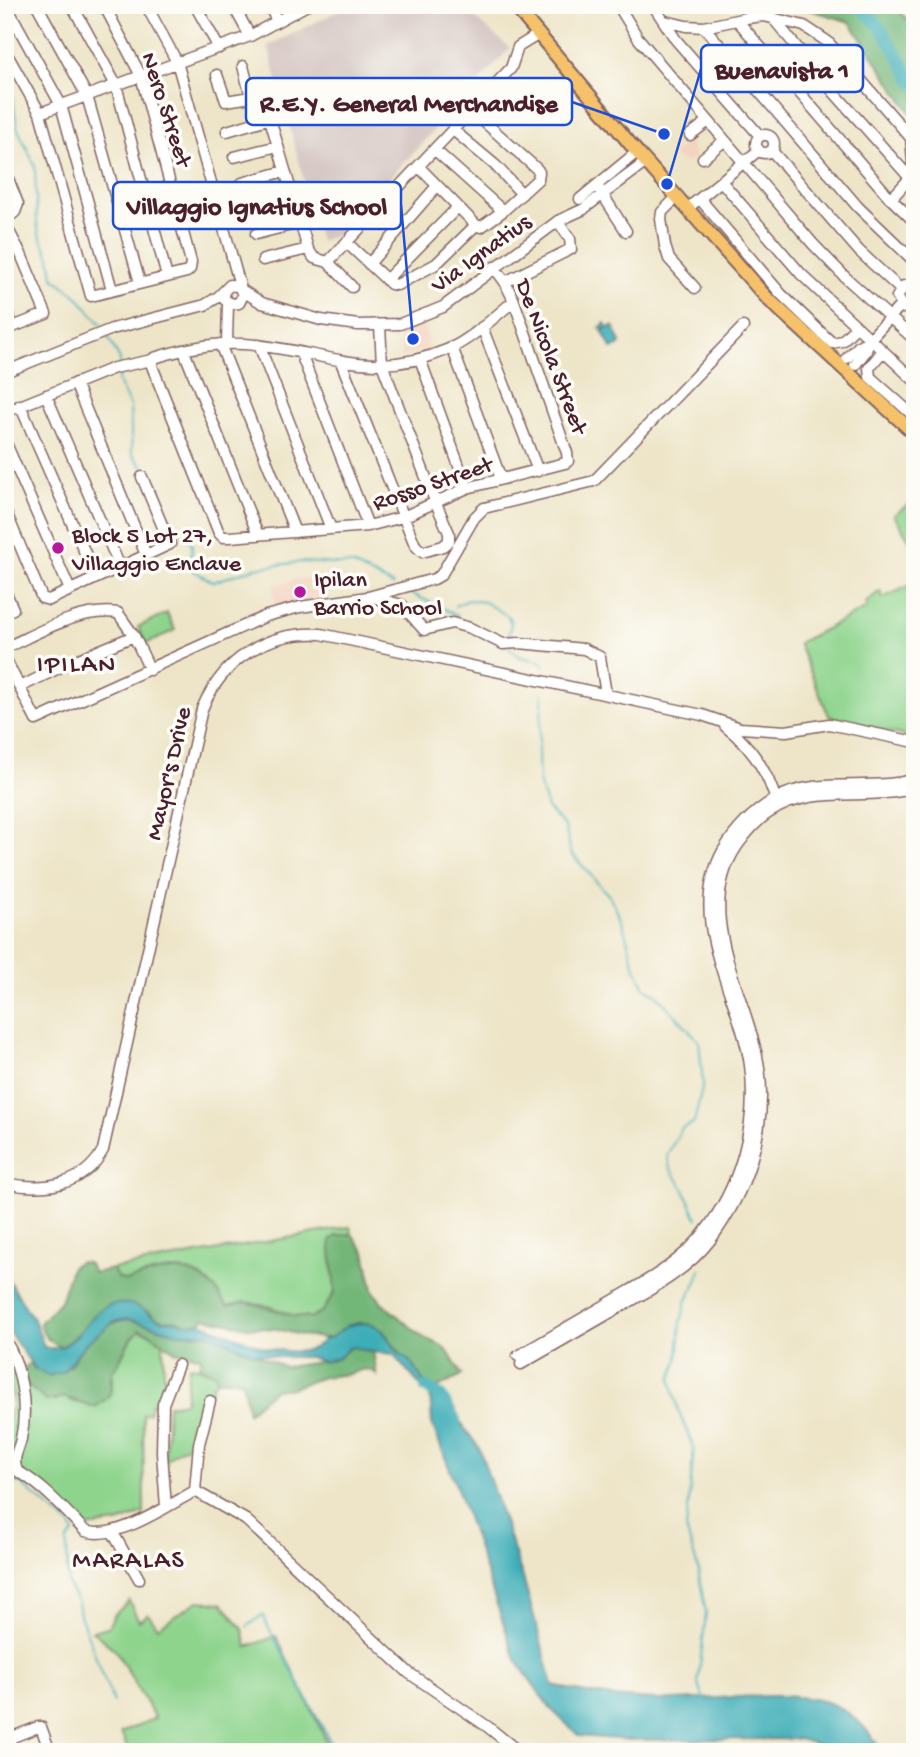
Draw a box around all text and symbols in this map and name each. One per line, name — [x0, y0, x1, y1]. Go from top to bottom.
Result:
callout: Buenavista 1 — [701, 45, 863, 92]
street label: Nero Street — [133, 49, 197, 173]
text: Buenavista 1 — [714, 58, 849, 89]
callout: R.E.Y. General Merchandise — [246, 78, 572, 125]
text: R.E.Y. General Merchandise — [259, 91, 559, 122]
callout: Villaggio Ignatius School — [113, 182, 401, 229]
text: Villaggio Ignatius School — [126, 194, 387, 225]
street label: Via Ignatius — [425, 208, 539, 301]
street label: De Nicola Street — [506, 274, 593, 441]
street label: Rosso Street — [369, 451, 499, 519]
place label: Block 5 Lot 27, Villaggio Enclave — [71, 523, 242, 580]
marker: Block 5 Lot 27, Villaggio Enclave — [50, 540, 66, 556]
place label: Ipilan Barrio School — [313, 567, 442, 624]
marker: Ipilan Barrio School — [292, 584, 308, 600]
district label: IPILAN — [37, 651, 117, 682]
street label: Mayor's Drive — [141, 704, 200, 843]
district label: MARALAS — [72, 1547, 186, 1578]

